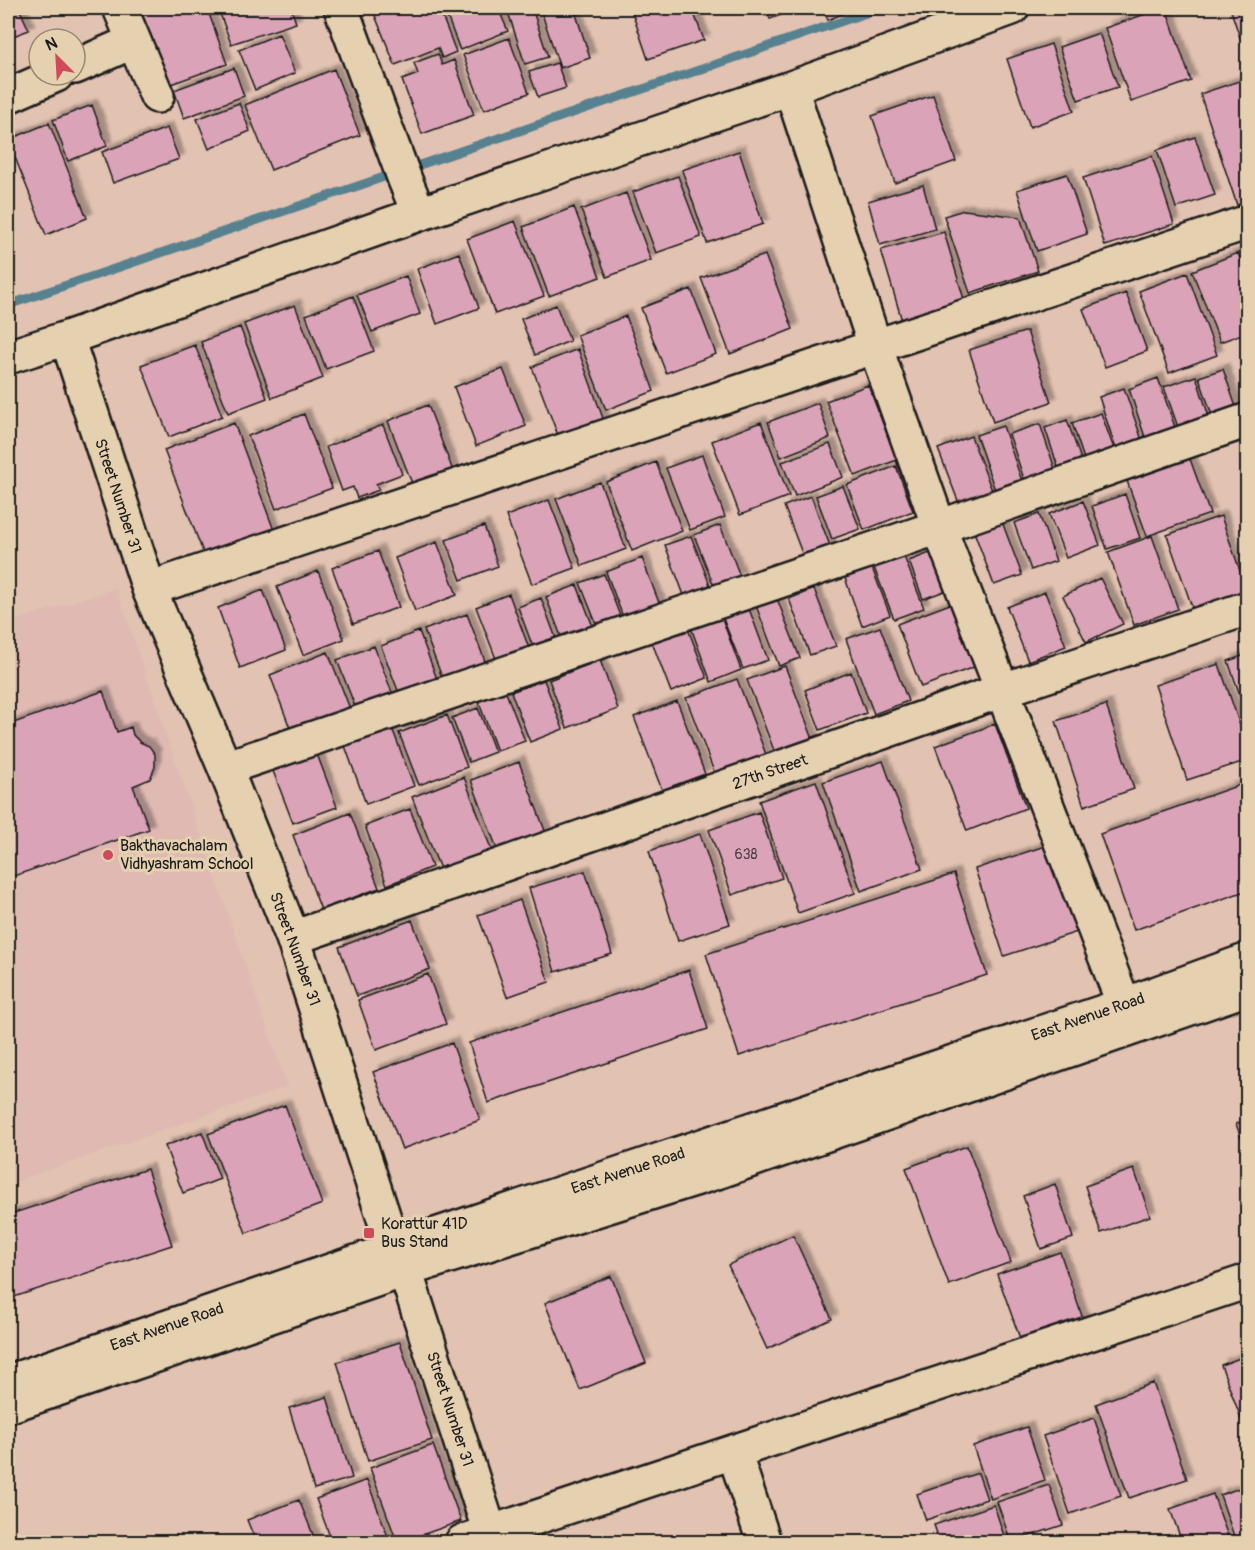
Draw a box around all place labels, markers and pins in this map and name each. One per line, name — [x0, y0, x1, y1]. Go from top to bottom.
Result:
place label: Bakthavachalam Vidhyashram School — [120, 836, 254, 874]
marker: Bakthavachalam Vidhyashram School — [101, 848, 115, 862]
place label: Korattur 41D Bus Stand — [381, 1214, 468, 1252]
marker: Korattur 41D Bus Stand — [362, 1226, 376, 1240]

